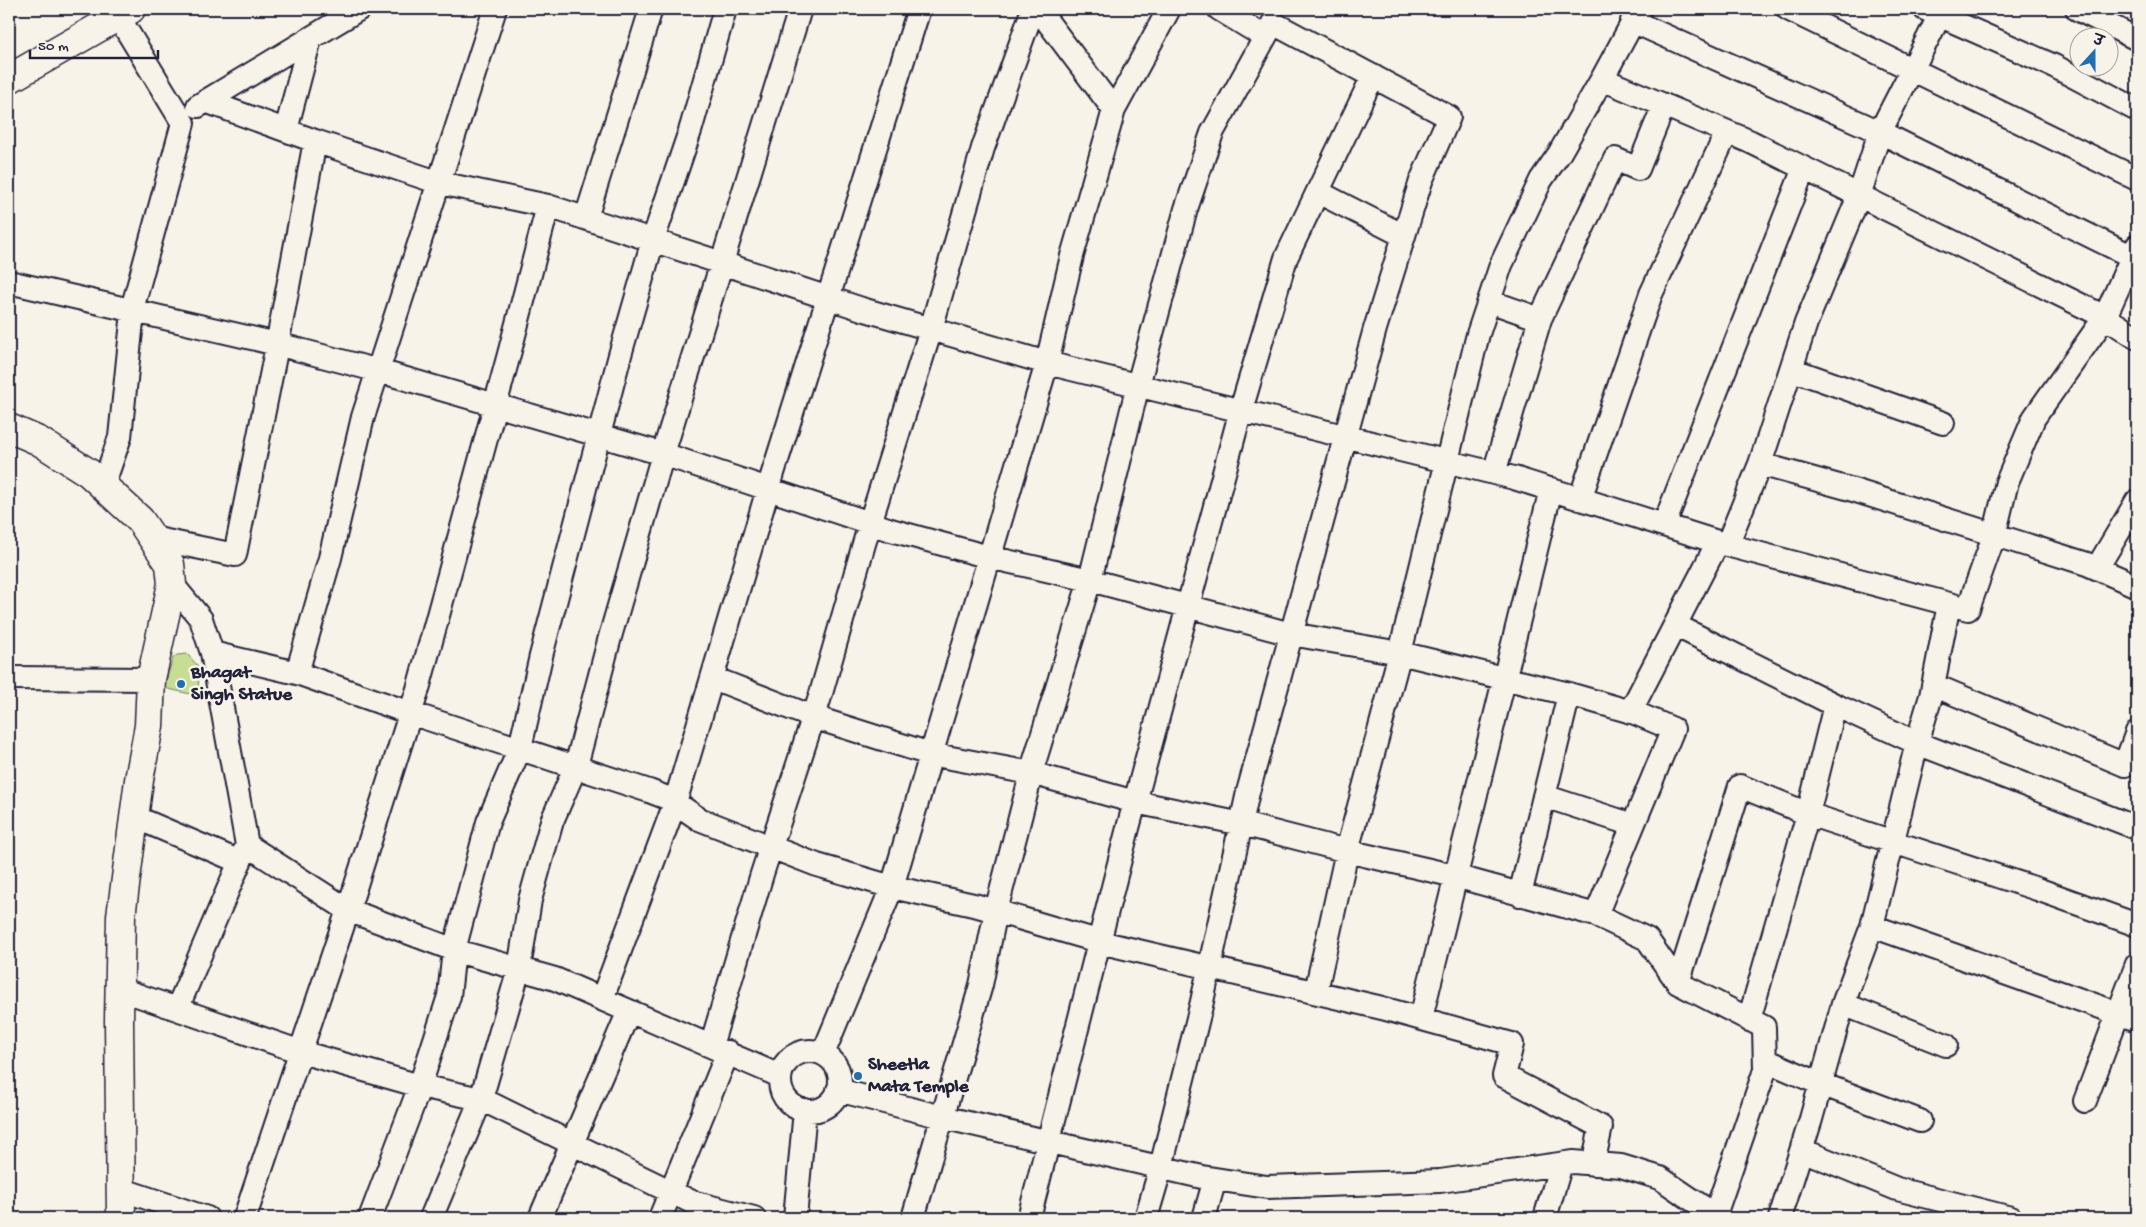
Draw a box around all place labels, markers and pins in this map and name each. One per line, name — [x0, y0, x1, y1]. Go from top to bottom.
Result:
place label: Bhagat Singh Statue — [190, 662, 293, 707]
marker: Bhagat Singh Statue — [175, 678, 187, 690]
place label: Sheetla Mata Temple — [868, 1054, 970, 1099]
marker: Sheetla Mata Temple — [852, 1070, 864, 1082]

